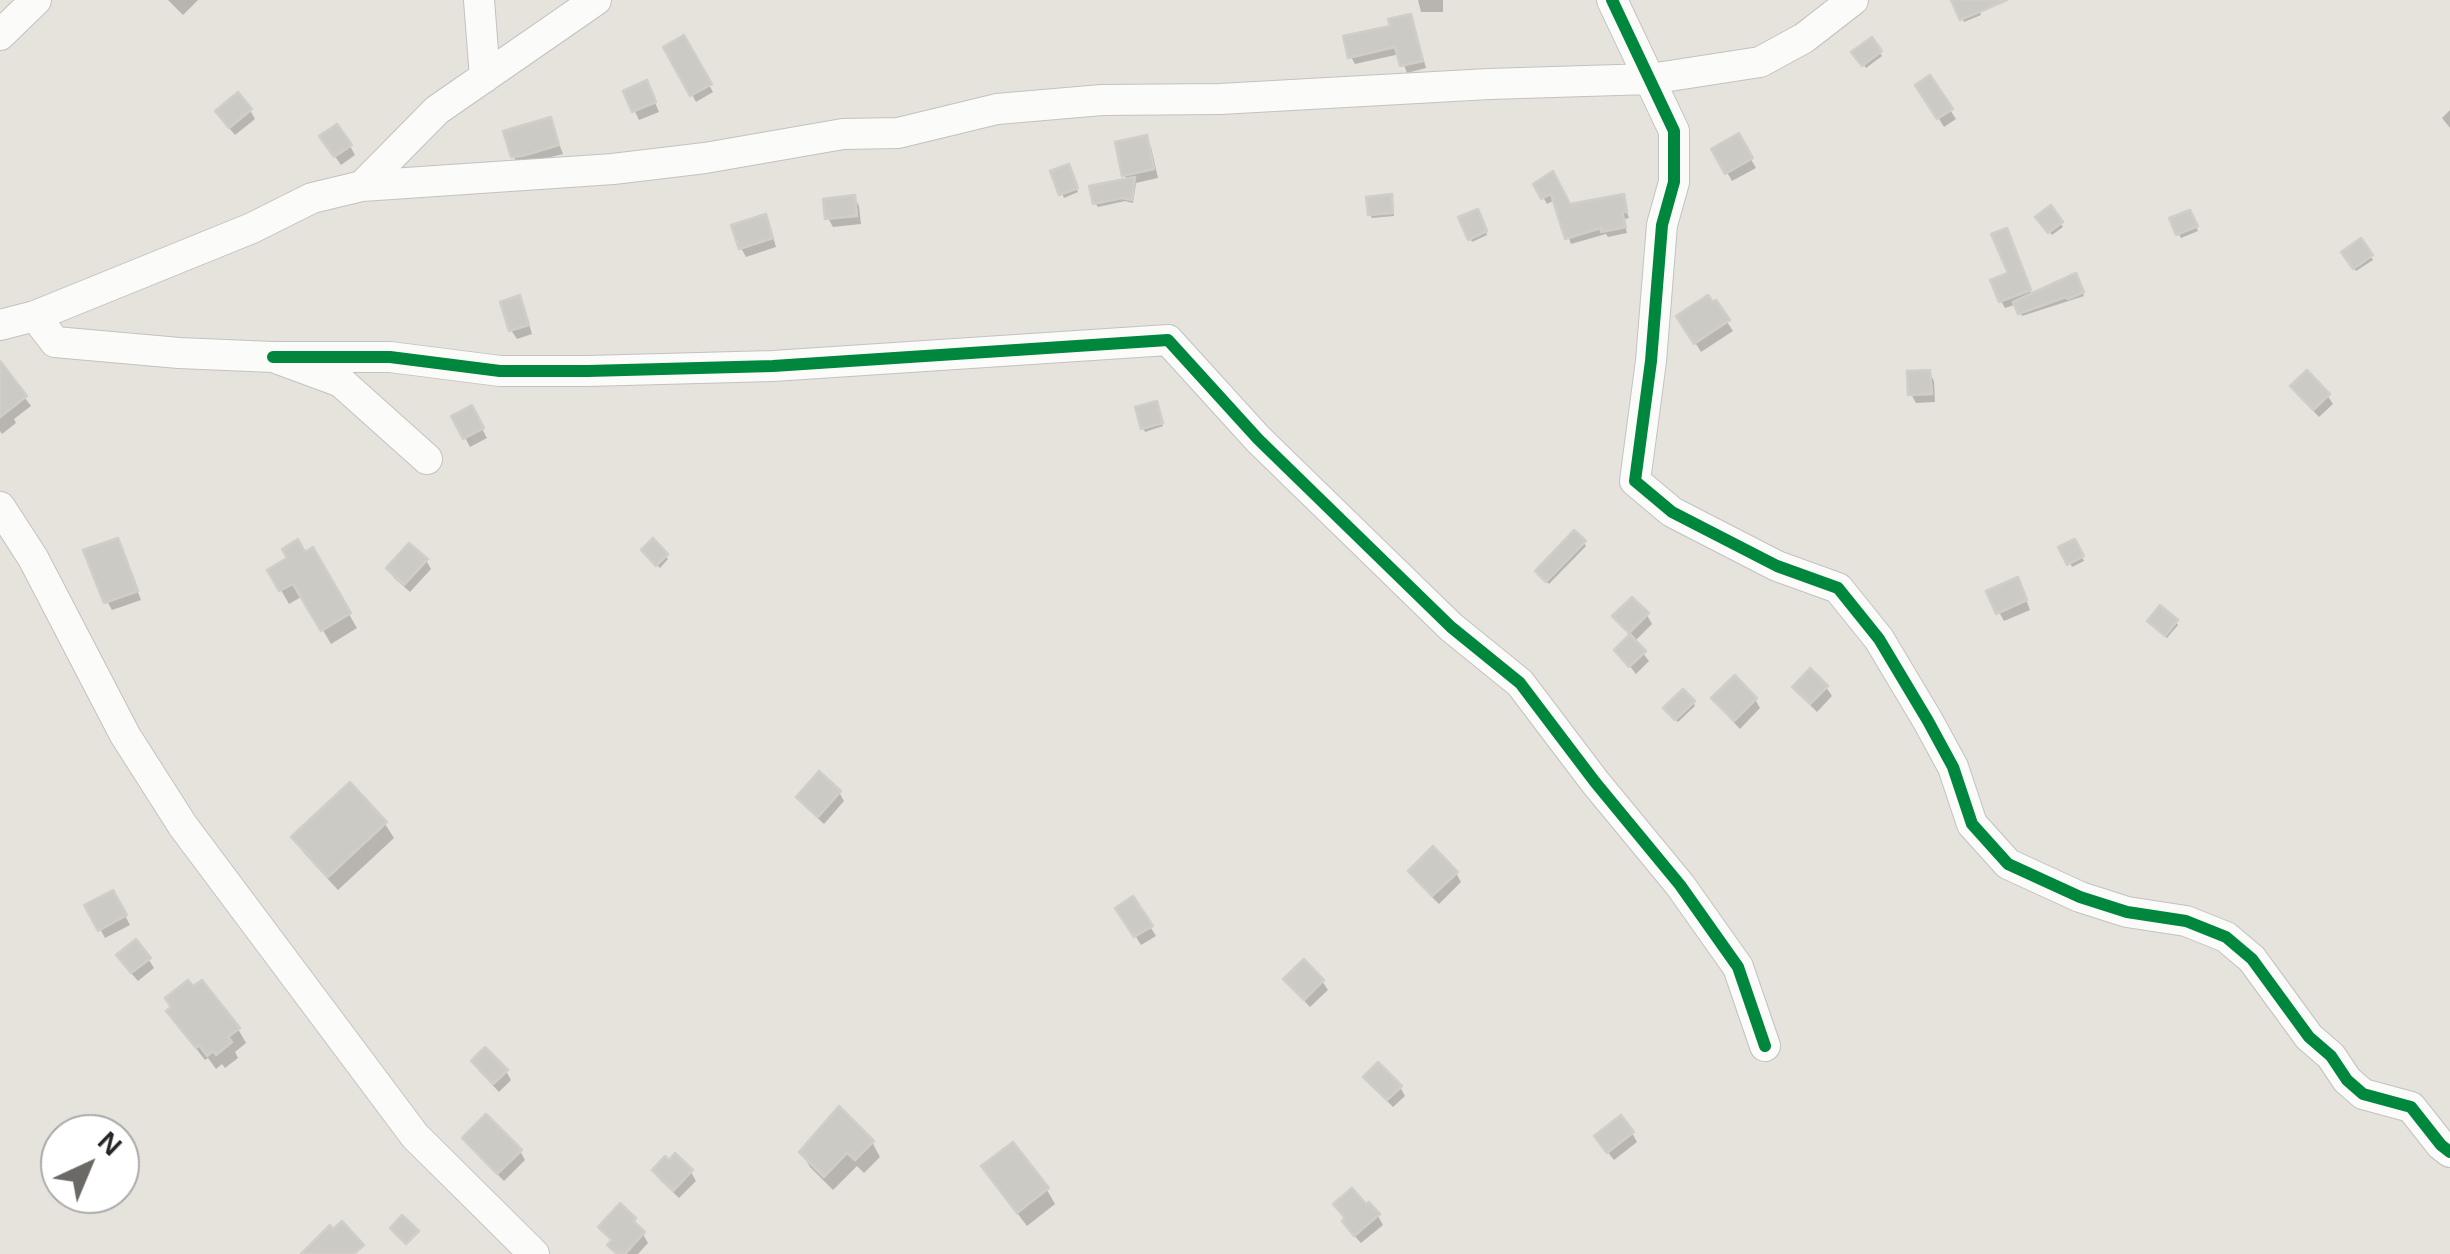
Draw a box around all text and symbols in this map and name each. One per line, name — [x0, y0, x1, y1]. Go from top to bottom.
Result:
north arrow — [40, 1114, 140, 1214]
text: N — [92, 1125, 128, 1162]

